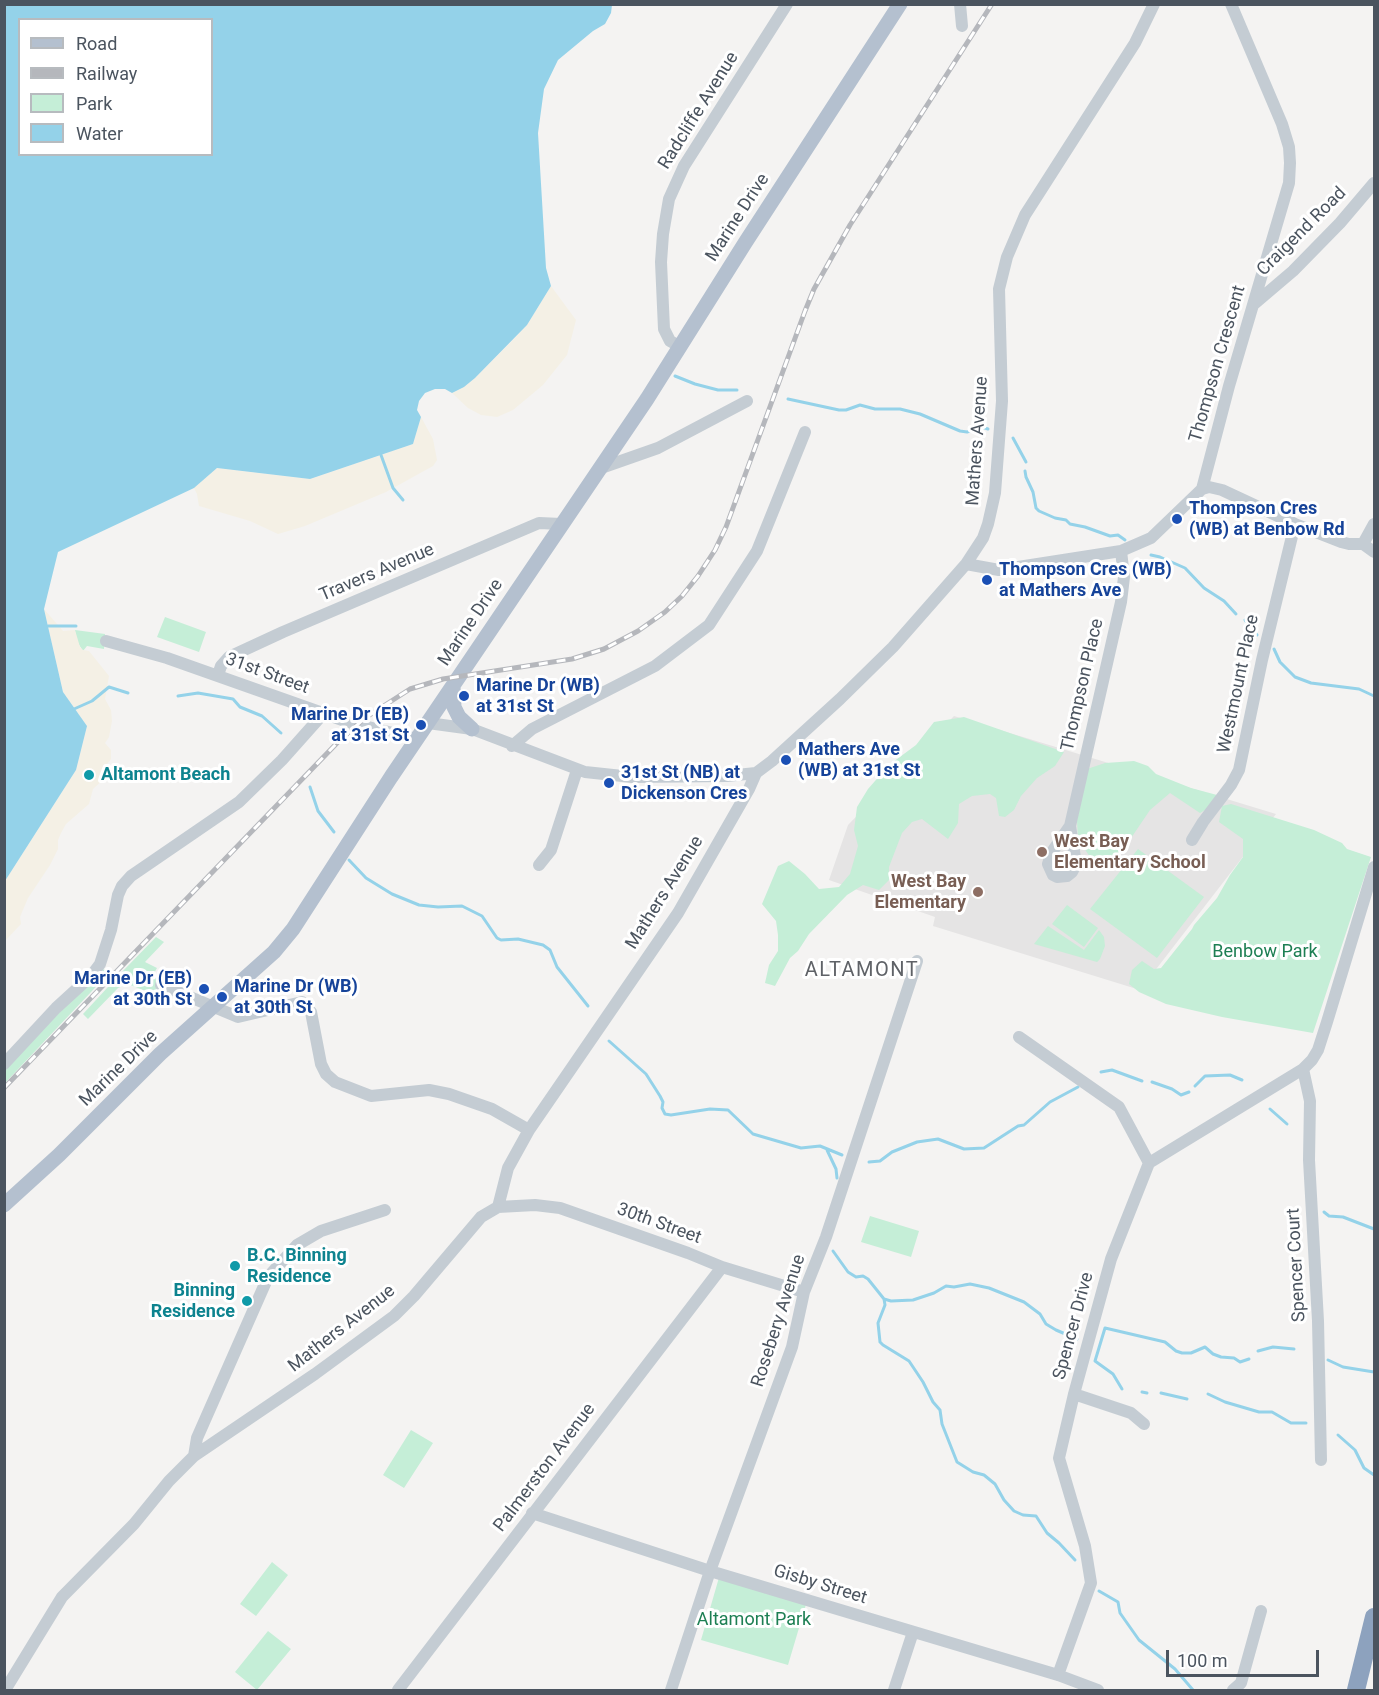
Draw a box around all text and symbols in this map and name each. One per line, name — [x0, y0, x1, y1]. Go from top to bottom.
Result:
legend — [18, 18, 213, 156]
text: Road — [76, 33, 117, 54]
street label: Radcliffe Avenue — [654, 48, 744, 174]
text: Railway — [76, 63, 137, 84]
text: Park — [76, 93, 112, 114]
text: Water — [76, 123, 123, 144]
street label: Marine Drive — [702, 170, 774, 266]
street label: Craigend Road — [1253, 183, 1351, 281]
street label: Thompson Crescent — [1185, 283, 1251, 445]
street label: Mathers Avenue — [963, 376, 993, 506]
place label: Thompson Cres (WB) at Benbow Rd — [1189, 498, 1345, 540]
marker: Thompson Cres (WB) at Benbow Rd — [1170, 512, 1184, 526]
street label: Travers Avenue — [316, 539, 438, 607]
place label: Thompson Cres (WB) at Mathers Ave — [999, 559, 1172, 602]
marker: Thompson Cres (WB) at Mathers Ave — [980, 573, 994, 587]
street label: Marine Drive — [434, 575, 508, 671]
street label: Westmount Place — [1214, 613, 1264, 755]
street label: Thompson Place — [1057, 617, 1109, 753]
street label: 31st Street — [222, 649, 312, 699]
place label: Marine Dr (WB) at 31st St — [476, 675, 600, 718]
marker: Marine Dr (WB) at 31st St — [457, 689, 471, 703]
place label: Marine Dr (EB) at 31st St — [291, 704, 409, 746]
marker: Marine Dr (EB) at 31st St — [414, 718, 428, 732]
place label: Mathers Ave (WB) at 31st St — [798, 739, 920, 782]
marker: Mathers Ave (WB) at 31st St — [779, 753, 793, 767]
place label: 31st St (NB) at Dickenson Cres — [621, 762, 747, 804]
place label: Altamont Beach — [101, 764, 230, 786]
marker: Altamont Beach — [82, 768, 96, 782]
marker: 31st St (NB) at Dickenson Cres — [602, 776, 616, 790]
place label: West Bay Elementary School — [1054, 831, 1206, 874]
street label: Mathers Avenue — [622, 832, 708, 954]
marker: West Bay Elementary School — [1035, 845, 1049, 859]
place label: West Bay Elementary — [874, 871, 966, 914]
marker: West Bay Elementary — [971, 885, 985, 899]
park label: Benbow Park — [1212, 941, 1318, 963]
district label: ALTAMONT — [805, 959, 919, 983]
place label: Marine Dr (EB) at 30th St — [74, 968, 192, 1010]
place label: Marine Dr (WB) at 30th St — [234, 976, 358, 1018]
marker: Marine Dr (EB) at 30th St — [197, 982, 211, 996]
marker: Marine Dr (WB) at 30th St — [215, 990, 229, 1004]
street label: Marine Drive — [75, 1026, 163, 1112]
street label: 30th Street — [614, 1199, 704, 1249]
street label: Spencer Court — [1283, 1207, 1311, 1323]
place label: B.C. Binning Residence — [247, 1245, 347, 1288]
street label: Rosebery Avenue — [747, 1252, 811, 1390]
marker: B.C. Binning Residence — [228, 1259, 242, 1273]
street label: Spencer Drive — [1049, 1270, 1099, 1382]
place label: Binning Residence — [151, 1280, 235, 1322]
street label: Mathers Avenue — [284, 1281, 400, 1377]
marker: Binning Residence — [240, 1294, 254, 1308]
street label: Palmerston Avenue — [490, 1399, 600, 1537]
street label: Gisby Street — [771, 1561, 869, 1609]
park label: Altamont Park — [697, 1609, 811, 1631]
scale bar — [1169, 1638, 1322, 1676]
text: 100 m — [1177, 1650, 1228, 1671]

